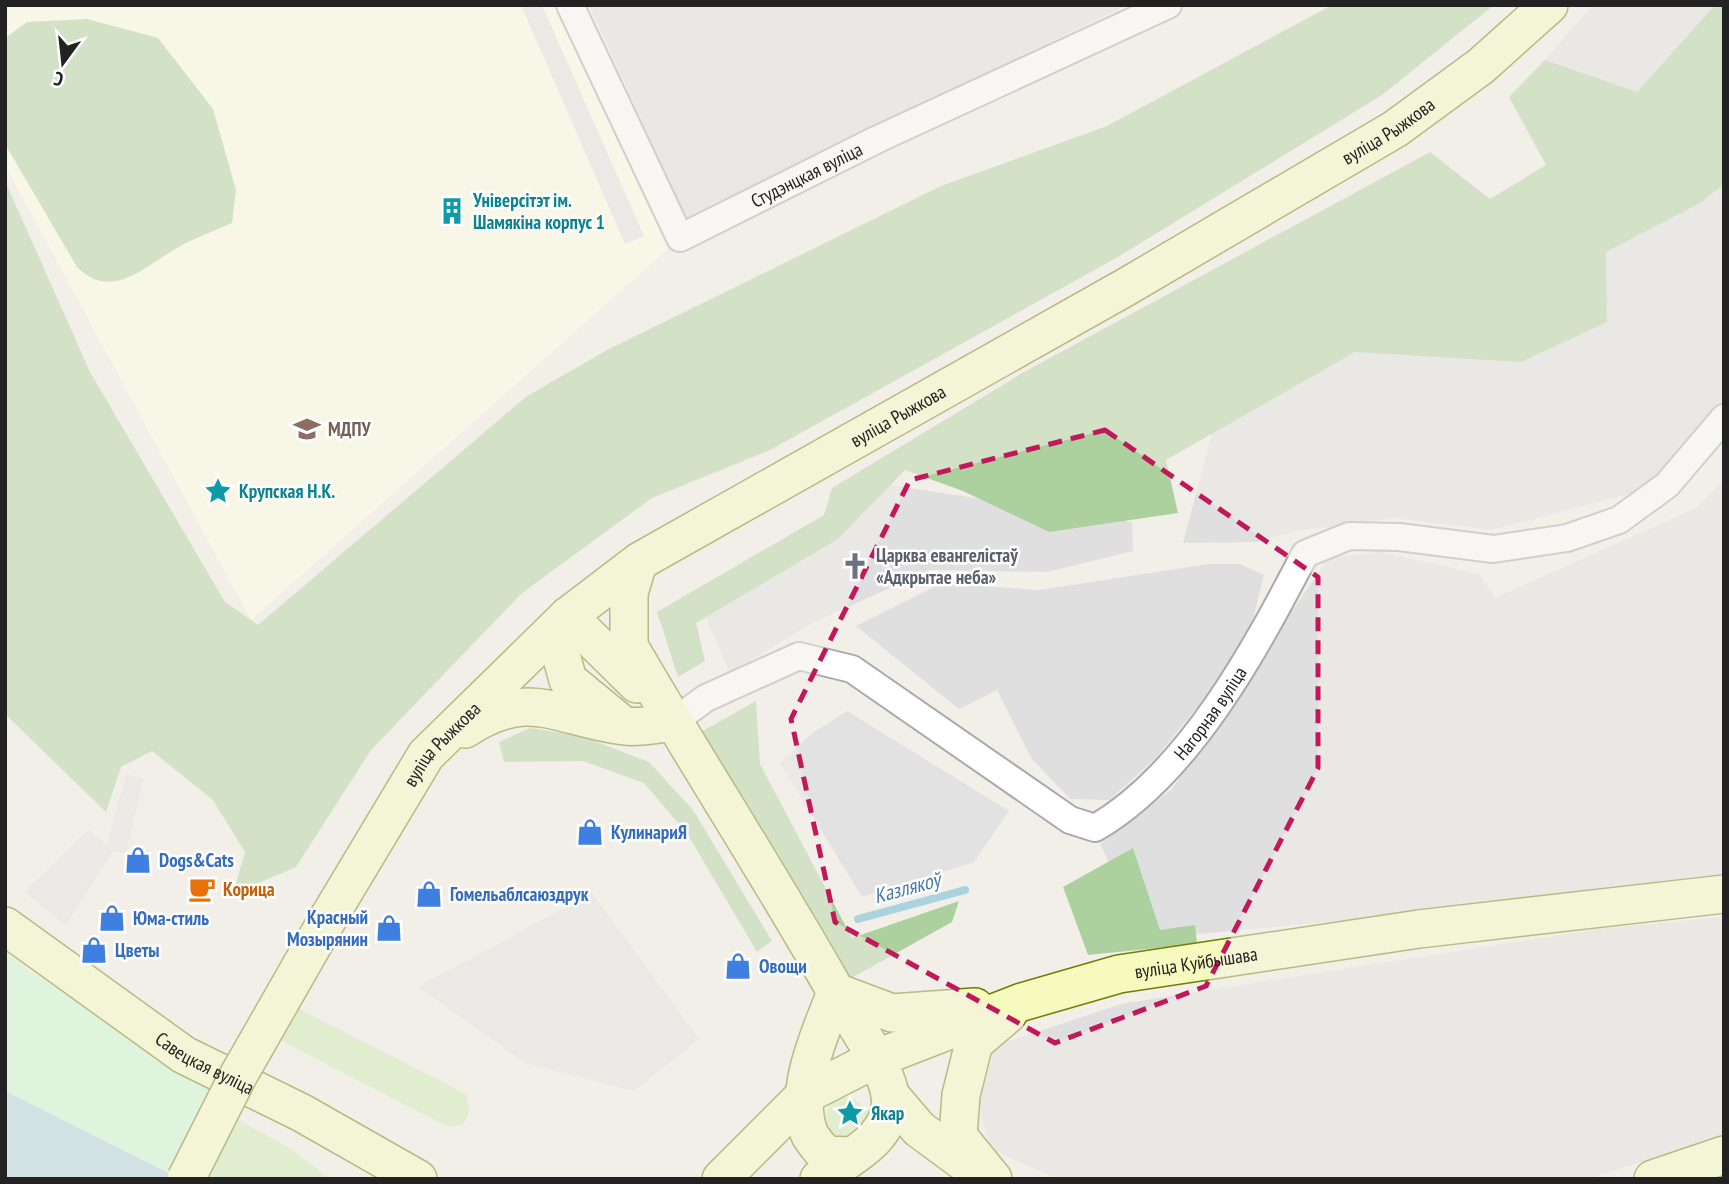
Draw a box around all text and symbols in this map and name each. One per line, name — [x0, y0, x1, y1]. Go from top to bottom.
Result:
north arrow — [28, 28, 98, 98]
text: С — [51, 67, 66, 92]
street label: вуліца Рыжкова — [1337, 92, 1439, 170]
street label: Студэнцкая вуліца — [747, 137, 866, 213]
place label: Універсітэт ім. Шамякіна корпус 1 — [472, 188, 605, 234]
building icon: Універсітэт ім. Шамякіна корпус 1 — [437, 196, 467, 226]
street label: вуліца Рыжкова — [846, 379, 950, 452]
school or university icon: МДПУ — [292, 414, 322, 444]
place label: МДПУ — [328, 417, 372, 441]
place icon: Крупская Н.К. — [203, 476, 233, 506]
place label: Крупская Н.К. — [239, 479, 335, 503]
place label: Царква евангелістаў «Адкрытае неба» — [876, 543, 1018, 589]
church icon: Царква евангелістаў «Адкрытае неба» — [840, 551, 870, 581]
street label: Нагорная вуліца — [1168, 662, 1252, 765]
street label: вуліца Рыжкова — [398, 697, 485, 791]
shop icon: КулинариЯ — [575, 817, 605, 847]
place label: КулинариЯ — [611, 820, 687, 844]
shop icon: Dogs&Cats — [123, 845, 153, 875]
place label: Dogs&Cats — [159, 848, 234, 872]
water label: Казлякоў — [871, 865, 946, 909]
cafe icon: Корица — [187, 874, 217, 904]
place label: Корица — [223, 877, 275, 901]
shop icon: Гомельаблсаюздрук — [414, 879, 444, 909]
place label: Гомельаблсаюздрук — [450, 882, 589, 906]
shop icon: Юма-стиль — [97, 903, 127, 933]
place label: Красный Мозырянин — [287, 905, 368, 951]
place label: Юма-стиль — [133, 906, 209, 930]
shop icon: Красный Мозырянин — [374, 913, 404, 943]
shop icon: Цветы — [79, 935, 109, 965]
place label: Цветы — [115, 938, 160, 962]
street label: вуліца Куйбышава — [1133, 941, 1259, 984]
shop icon: Овощи — [723, 951, 753, 981]
place label: Овощи — [759, 954, 807, 978]
street label: Савецкая вуліца — [151, 1026, 258, 1100]
place icon: Якар — [835, 1098, 865, 1128]
place label: Якар — [871, 1101, 905, 1125]

